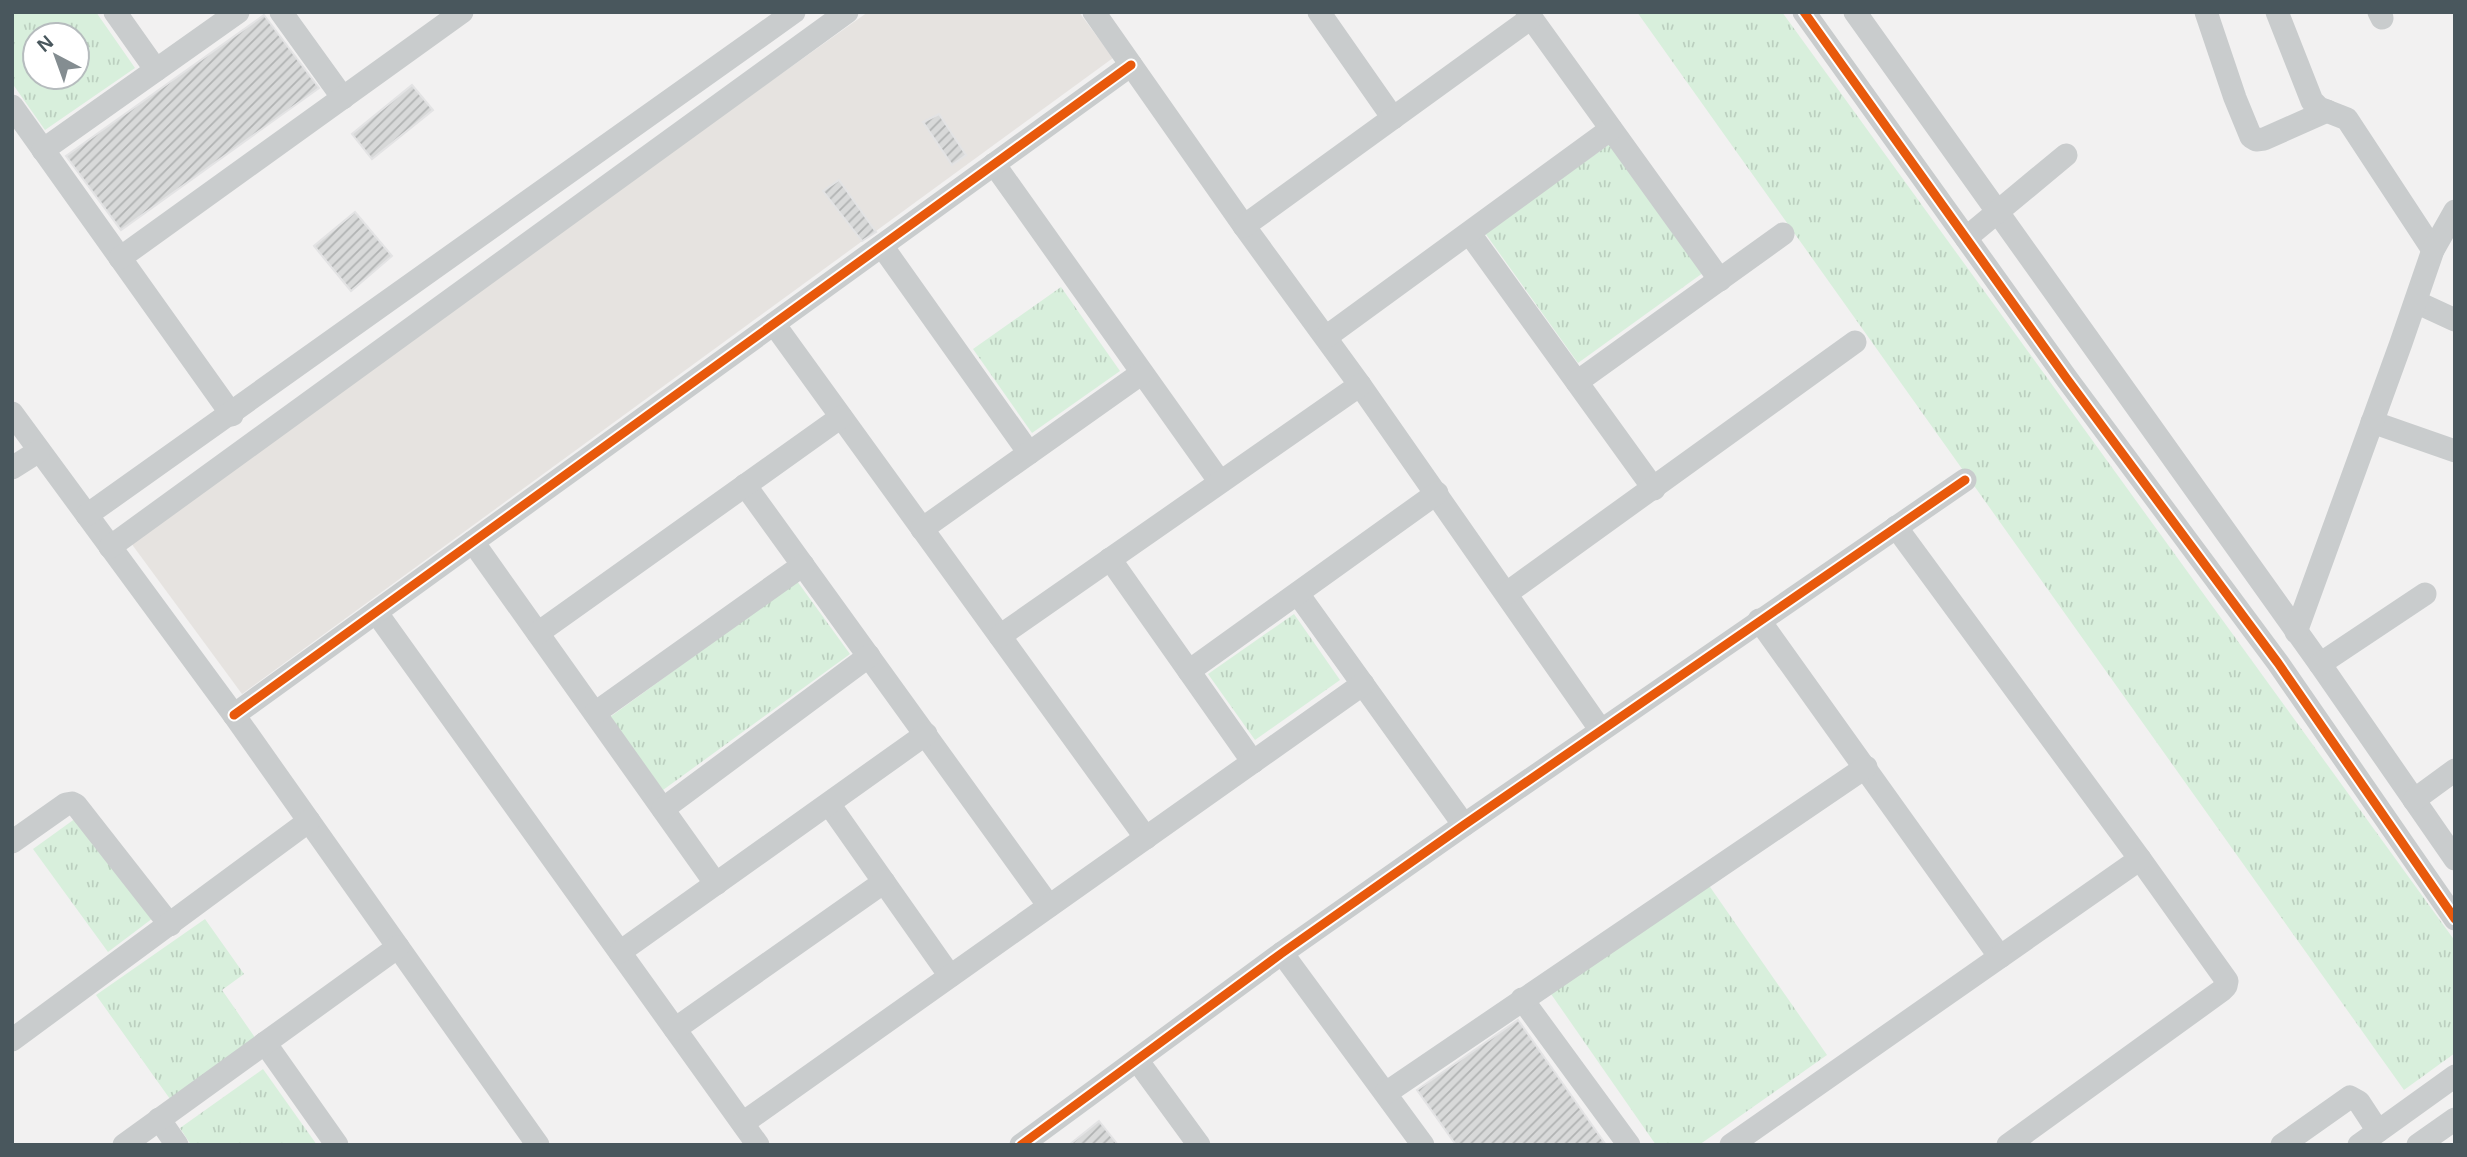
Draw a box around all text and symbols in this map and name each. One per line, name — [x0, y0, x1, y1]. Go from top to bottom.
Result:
north arrow — [21, 21, 91, 91]
text: N — [33, 31, 57, 56]

